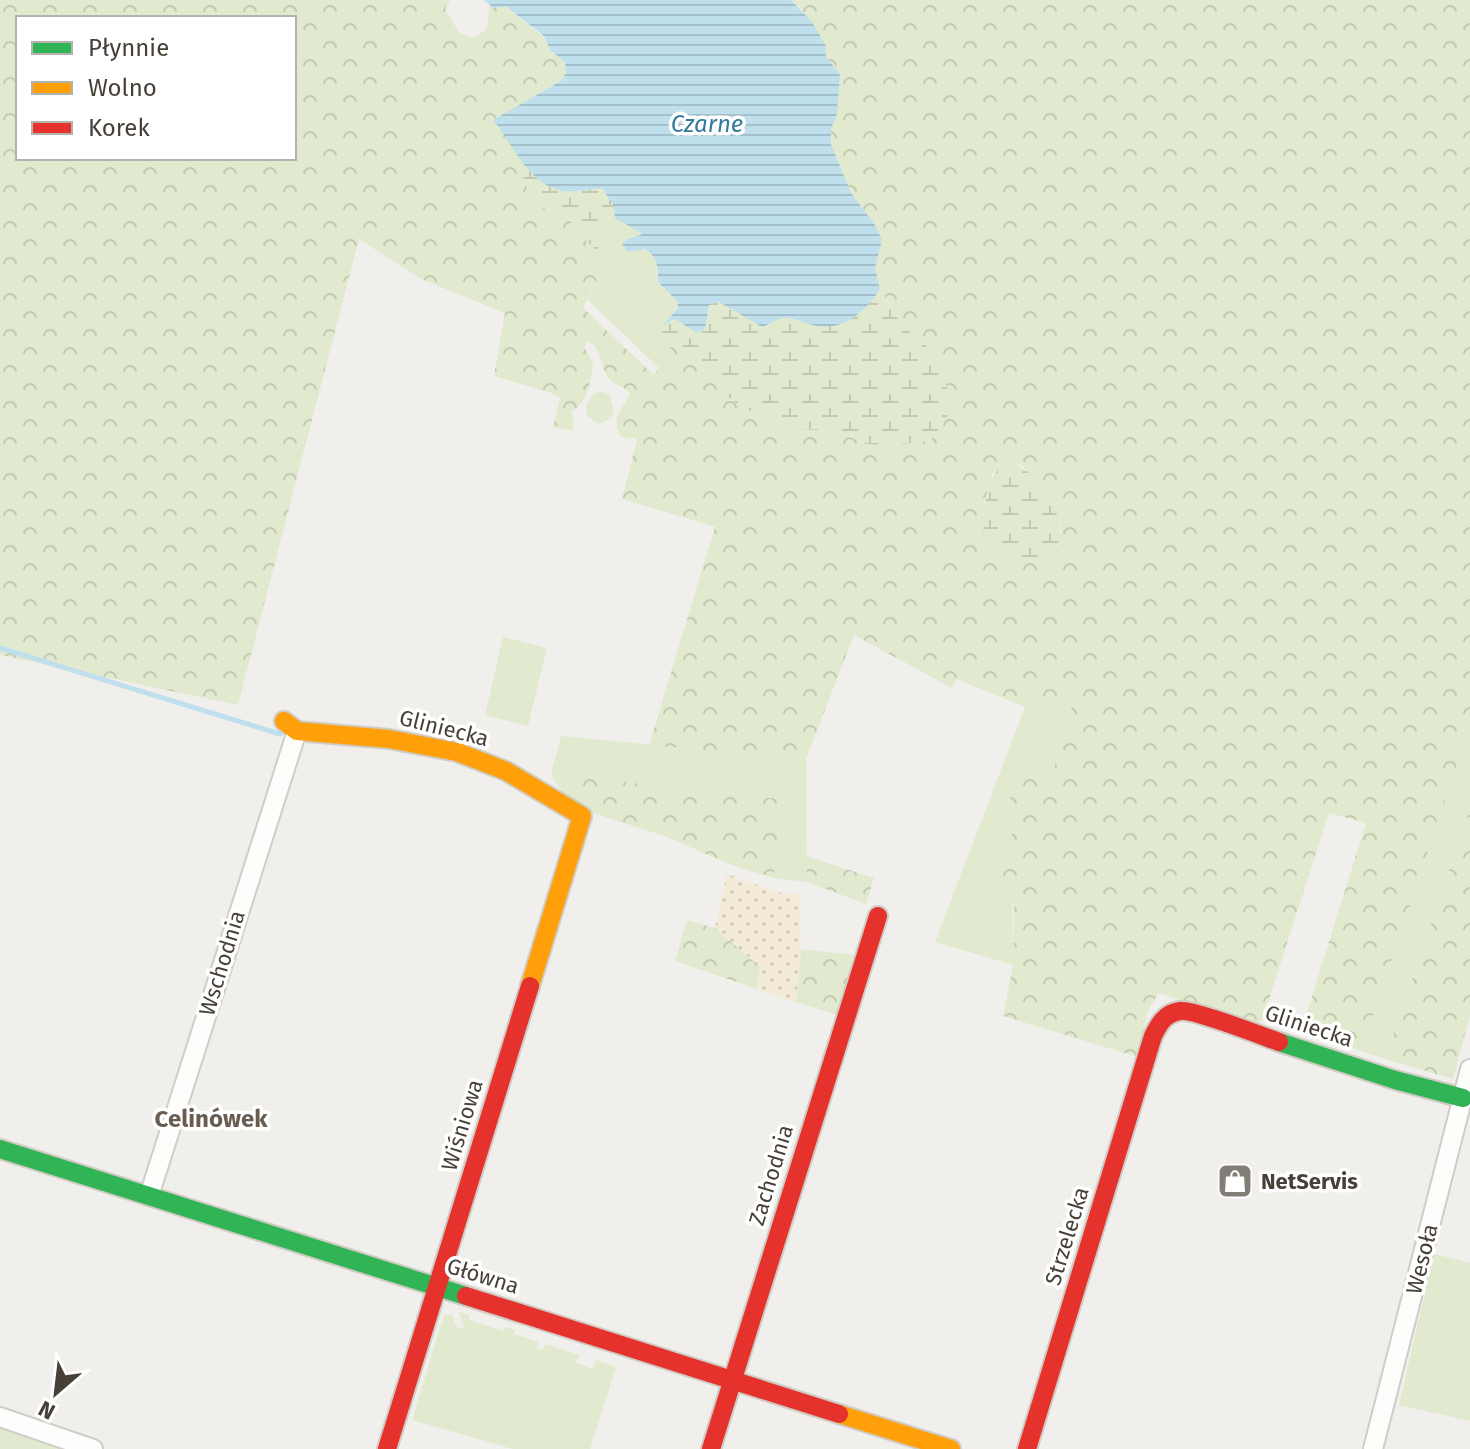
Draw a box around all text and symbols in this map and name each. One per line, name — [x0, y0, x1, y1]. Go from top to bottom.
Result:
legend — [16, 16, 296, 160]
text: Płynnie — [88, 34, 169, 62]
text: Wolno — [88, 74, 157, 102]
water label: Czarne — [671, 110, 743, 138]
text: Korek — [88, 114, 150, 142]
street label: Gliniecka — [397, 704, 491, 752]
street label: Wschodnia — [193, 907, 251, 1019]
street label: Gliniecka — [1262, 999, 1356, 1053]
street label: Wiśniowa — [435, 1076, 489, 1174]
district label: Celinówek — [155, 1105, 268, 1133]
street label: Zachodnia — [743, 1122, 799, 1228]
shop icon: NetServis — [1216, 1162, 1254, 1200]
place label: NetServis — [1261, 1168, 1358, 1195]
street label: Strzelecka — [1039, 1184, 1095, 1288]
street label: Wesoła — [1400, 1221, 1444, 1297]
street label: Główna — [444, 1252, 522, 1300]
north arrow — [16, 1353, 96, 1433]
text: N — [34, 1395, 60, 1426]

